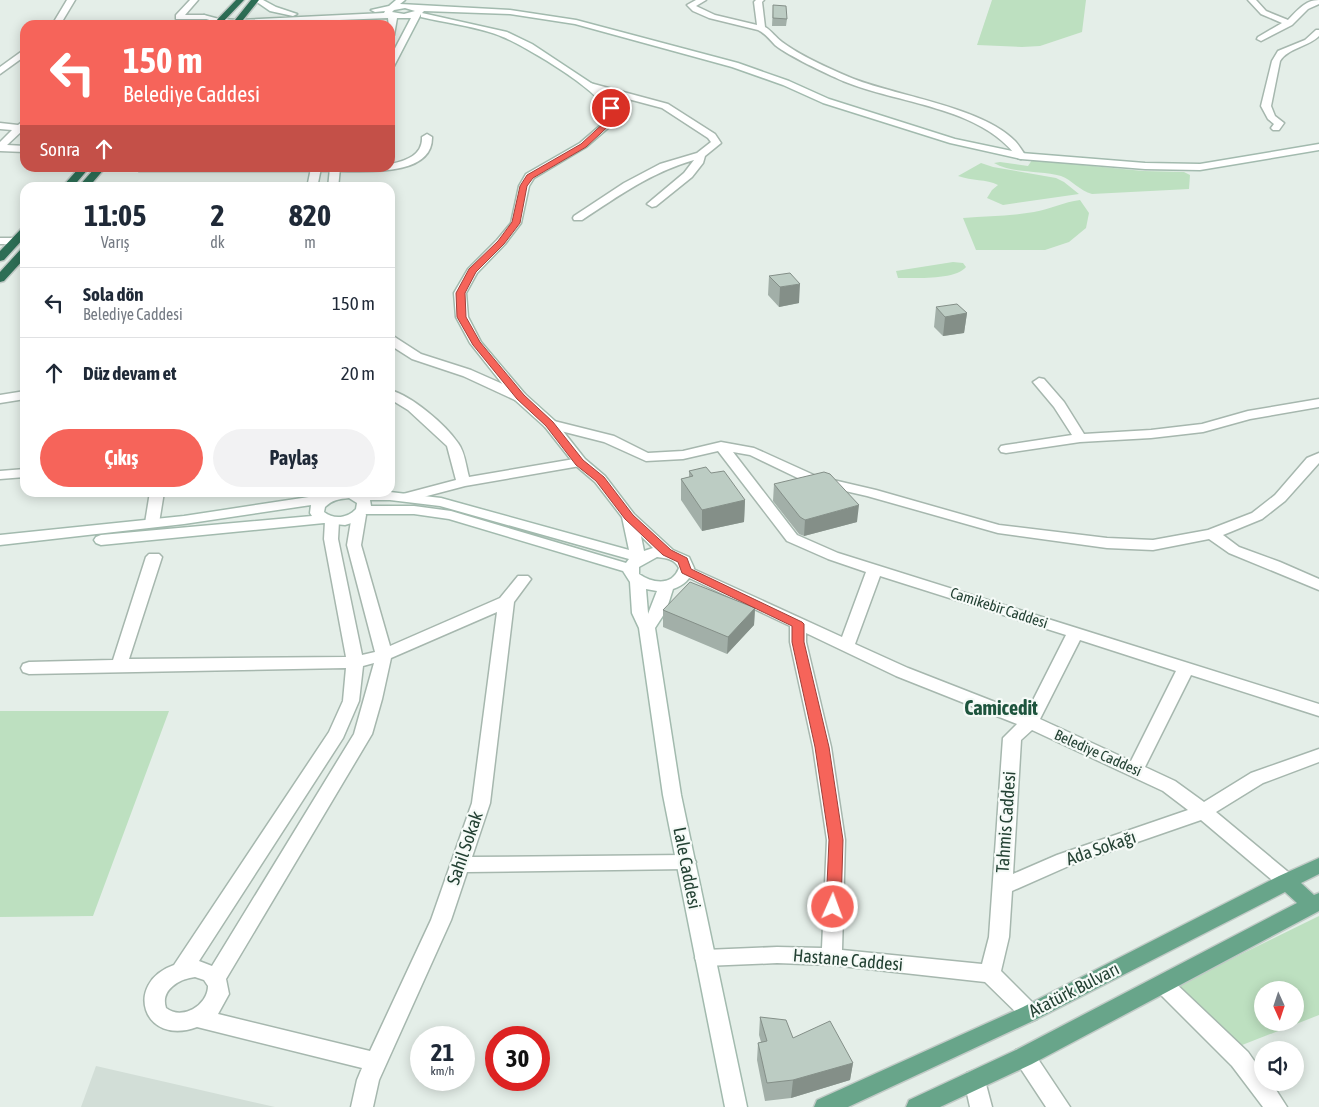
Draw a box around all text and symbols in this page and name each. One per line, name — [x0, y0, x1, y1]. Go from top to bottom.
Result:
icon: left — [40, 40, 105, 105]
text: 150 m — [123, 40, 202, 80]
text: Belediye Caddesi — [123, 81, 260, 107]
pin — [590, 87, 632, 129]
icon: arrive — [597, 94, 625, 122]
icon: ahead — [90, 135, 118, 163]
text: Sonra — [40, 138, 80, 160]
text: 11:05 — [84, 198, 146, 232]
text: 2 — [210, 198, 225, 232]
text: 820 — [289, 198, 331, 232]
text: Varış — [101, 233, 130, 251]
text: dk — [210, 233, 225, 251]
text: m — [304, 233, 316, 251]
text: Sola dön — [83, 283, 144, 305]
icon: left — [40, 289, 68, 317]
text: 150 m — [332, 292, 375, 314]
text: Belediye Caddesi — [83, 305, 183, 323]
icon: ahead — [40, 359, 68, 387]
text: Düz devam et — [83, 362, 177, 384]
text: 20 m — [341, 362, 375, 384]
button: Çıkış — [40, 429, 203, 487]
button: Paylaş — [213, 429, 375, 487]
street label: Camikebir Caddesi — [948, 584, 1050, 631]
district label: Camicedit — [964, 696, 1038, 719]
street label: Belediye Caddesi — [1052, 726, 1144, 779]
street label: Tahmis Caddesi — [991, 770, 1020, 874]
street label: Sahil Sokak — [442, 808, 487, 887]
street label: Lale Caddesi — [669, 825, 706, 911]
street label: Ada Sokağı — [1063, 826, 1138, 869]
position arrow — [806, 880, 858, 932]
street label: Hastane Caddesi — [792, 944, 904, 975]
street label: Atatürk Bulvarı — [1025, 958, 1123, 1021]
north arrow — [1254, 981, 1304, 1031]
map controls — [1254, 981, 1304, 1091]
speed limit sign: 30 — [485, 1026, 550, 1091]
text: 21 — [431, 1038, 454, 1066]
button: sound — [1254, 1041, 1304, 1091]
text: km/h — [431, 1064, 454, 1078]

